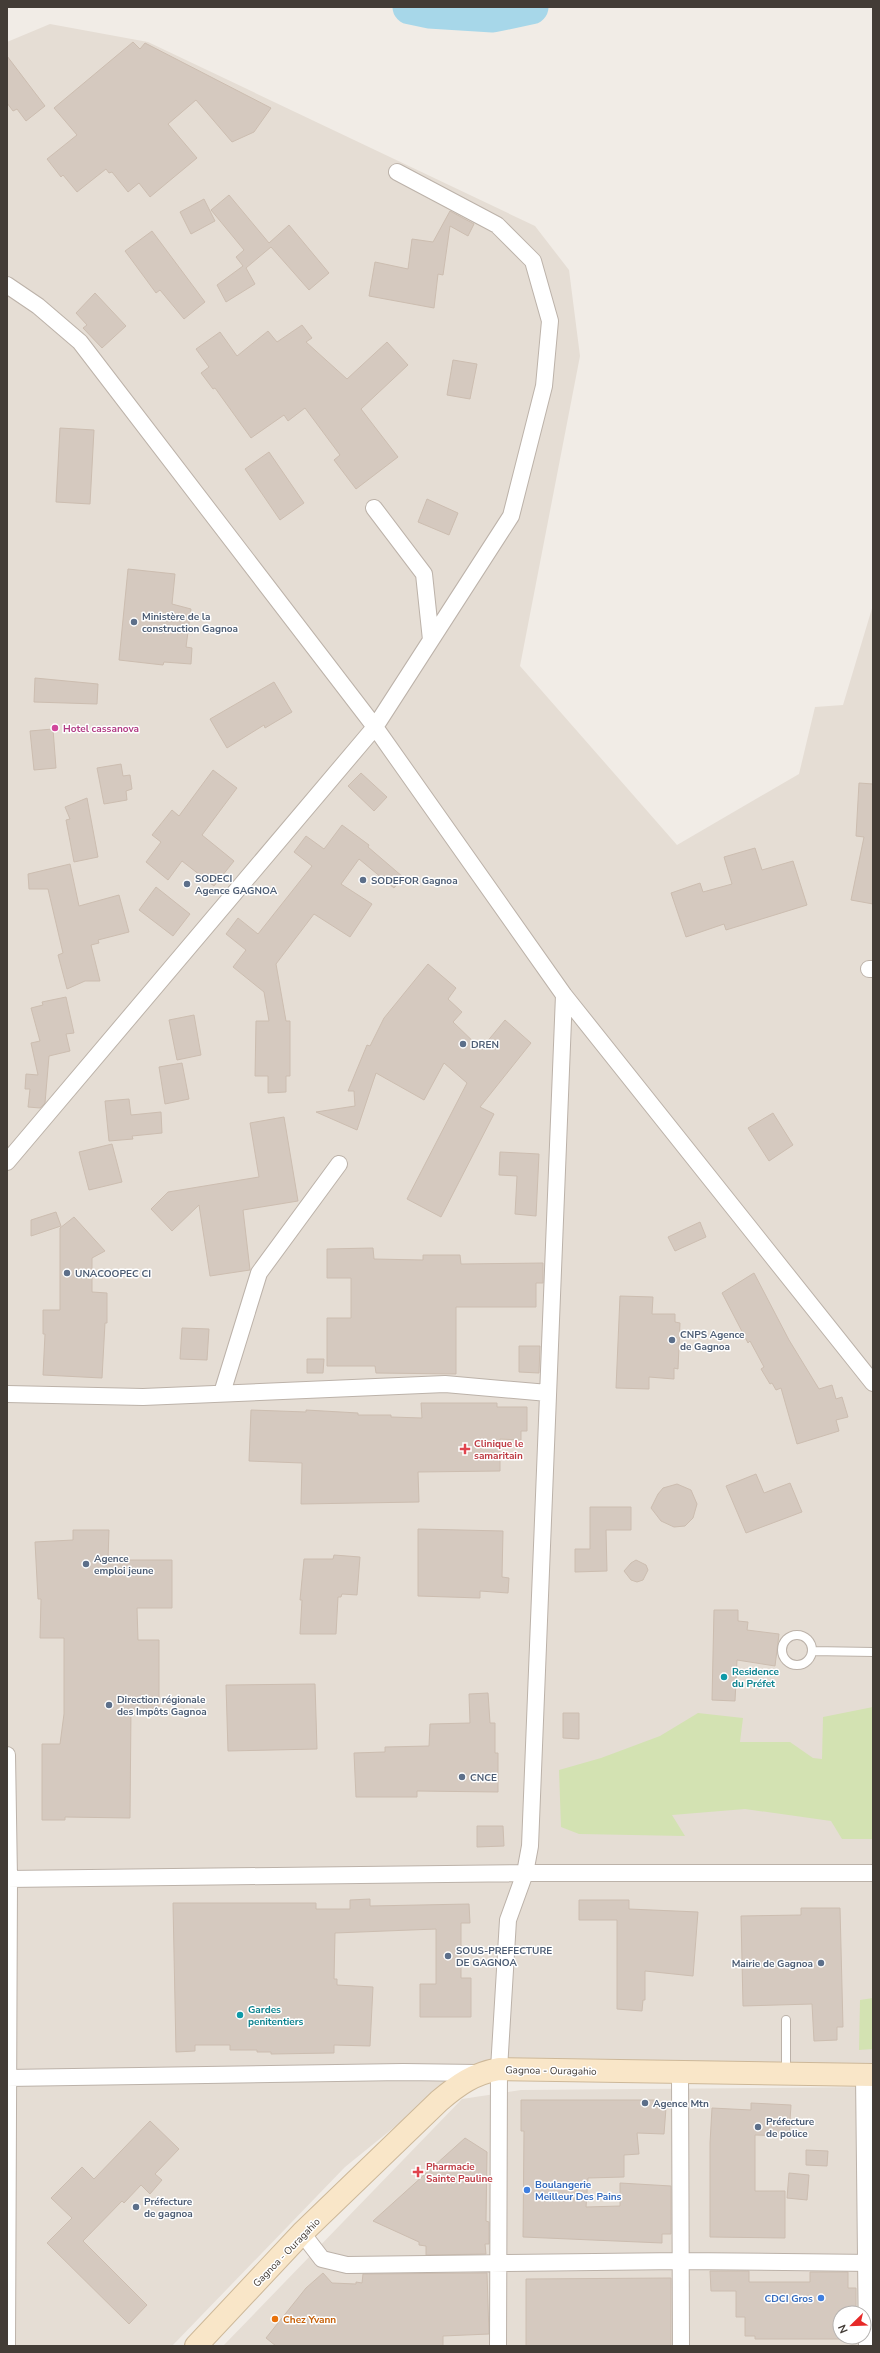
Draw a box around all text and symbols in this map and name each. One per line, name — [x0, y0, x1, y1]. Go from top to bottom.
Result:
place label: Ministère de la construction Gagnoa — [142, 610, 238, 636]
marker: Ministère de la construction Gagnoa — [129, 617, 139, 627]
place label: Hotel cassanova — [63, 722, 139, 736]
marker: Hotel cassanova — [50, 723, 60, 733]
place label: SODECI Agence GAGNOA — [195, 872, 278, 898]
place label: SODEFOR Gagnoa — [371, 874, 458, 888]
marker: SODEFOR Gagnoa — [358, 875, 368, 885]
marker: SODECI Agence GAGNOA — [182, 879, 192, 889]
place label: DREN — [471, 1038, 499, 1052]
marker: DREN — [458, 1039, 468, 1049]
place label: UNACOOPEC CI — [75, 1267, 151, 1281]
marker: UNACOOPEC CI — [62, 1268, 72, 1278]
place label: CNPS Agence de Gagnoa — [680, 1328, 745, 1354]
marker: CNPS Agence de Gagnoa — [667, 1335, 677, 1345]
place label: Clinique le samaritain — [474, 1437, 524, 1463]
marker: Clinique le samaritain — [459, 1443, 471, 1455]
place label: Agence emploi jeune — [94, 1552, 154, 1578]
marker: Agence emploi jeune — [81, 1559, 91, 1569]
place label: Residence du Préfet — [732, 1665, 779, 1691]
marker: Residence du Préfet — [719, 1672, 729, 1682]
place label: Direction régionale des Impôts Gagnoa — [117, 1693, 207, 1719]
marker: Direction régionale des Impôts Gagnoa — [104, 1700, 114, 1710]
place label: CNCE — [470, 1771, 497, 1785]
marker: CNCE — [457, 1772, 467, 1782]
place label: SOUS-PREFECTURE DE GAGNOA — [456, 1944, 552, 1970]
marker: SOUS-PREFECTURE DE GAGNOA — [443, 1951, 453, 1961]
place label: Mairie de Gagnoa — [732, 1957, 813, 1971]
marker: Mairie de Gagnoa — [816, 1958, 826, 1968]
place label: Gardes penitentiers — [248, 2003, 304, 2029]
marker: Gardes penitentiers — [235, 2010, 245, 2020]
street label: Gagnoa - Ouragahio — [505, 2063, 597, 2079]
place label: Agence Mtn — [653, 2097, 709, 2111]
marker: Agence Mtn — [640, 2098, 650, 2108]
place label: Préfecture de police — [766, 2115, 815, 2141]
marker: Préfecture de police — [753, 2122, 763, 2132]
place label: Pharmacie Sainte Pauline — [426, 2160, 493, 2186]
marker: Pharmacie Sainte Pauline — [413, 2167, 423, 2177]
place label: Boulangerie Meilleur Des Pains — [535, 2178, 622, 2204]
marker: Boulangerie Meilleur Des Pains — [522, 2185, 532, 2195]
place label: Préfecture de gagnoa — [144, 2195, 193, 2221]
marker: Préfecture de gagnoa — [131, 2202, 141, 2212]
street label: Gagnoa - Ouragahio — [250, 2215, 324, 2290]
place label: CDCI Gros — [764, 2292, 813, 2306]
marker: CDCI Gros — [816, 2293, 826, 2303]
north arrow — [832, 2305, 872, 2345]
place label: Chez Yvann — [283, 2313, 336, 2327]
marker: Chez Yvann — [270, 2314, 280, 2324]
text: N — [835, 2322, 852, 2335]

